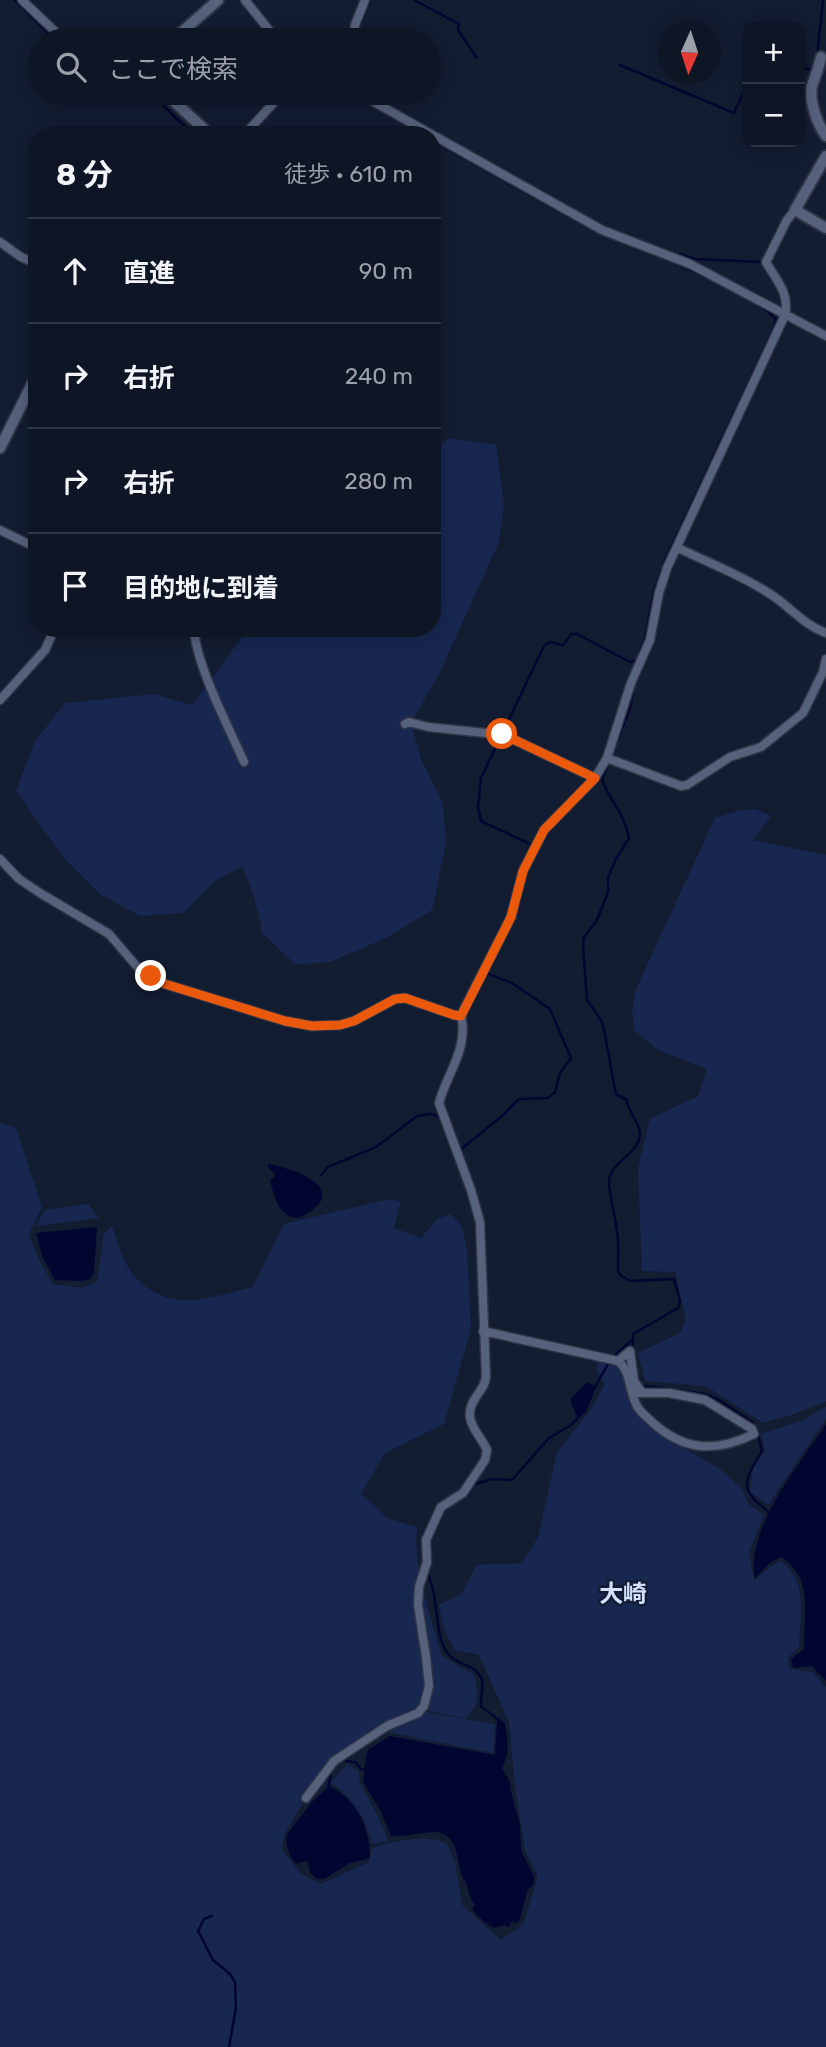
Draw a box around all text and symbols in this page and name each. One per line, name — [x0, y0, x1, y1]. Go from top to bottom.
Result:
north arrow — [658, 21, 721, 84]
map controls — [742, 21, 805, 147]
button: + — [742, 21, 805, 84]
search box — [28, 28, 441, 105]
icon: search — [52, 48, 90, 86]
text: ここで検索 — [108, 54, 238, 85]
button: − — [742, 84, 805, 147]
text: 8 分 — [56, 157, 113, 193]
text: 徒歩 · 610 m — [284, 160, 413, 188]
icon: ahead — [56, 252, 94, 290]
text: 90 m — [359, 257, 413, 285]
text: 直進 — [123, 258, 175, 289]
icon: right — [56, 357, 94, 395]
text: 240 m — [345, 362, 413, 390]
text: 右折 — [123, 363, 175, 394]
icon: right — [56, 462, 94, 500]
text: 280 m — [344, 467, 413, 495]
text: 右折 — [123, 468, 175, 499]
icon: arrive — [56, 567, 94, 605]
text: 目的地に到着 — [123, 573, 279, 604]
route start — [486, 718, 517, 749]
route end — [135, 960, 166, 991]
district label: 大崎 — [599, 1580, 647, 1608]

